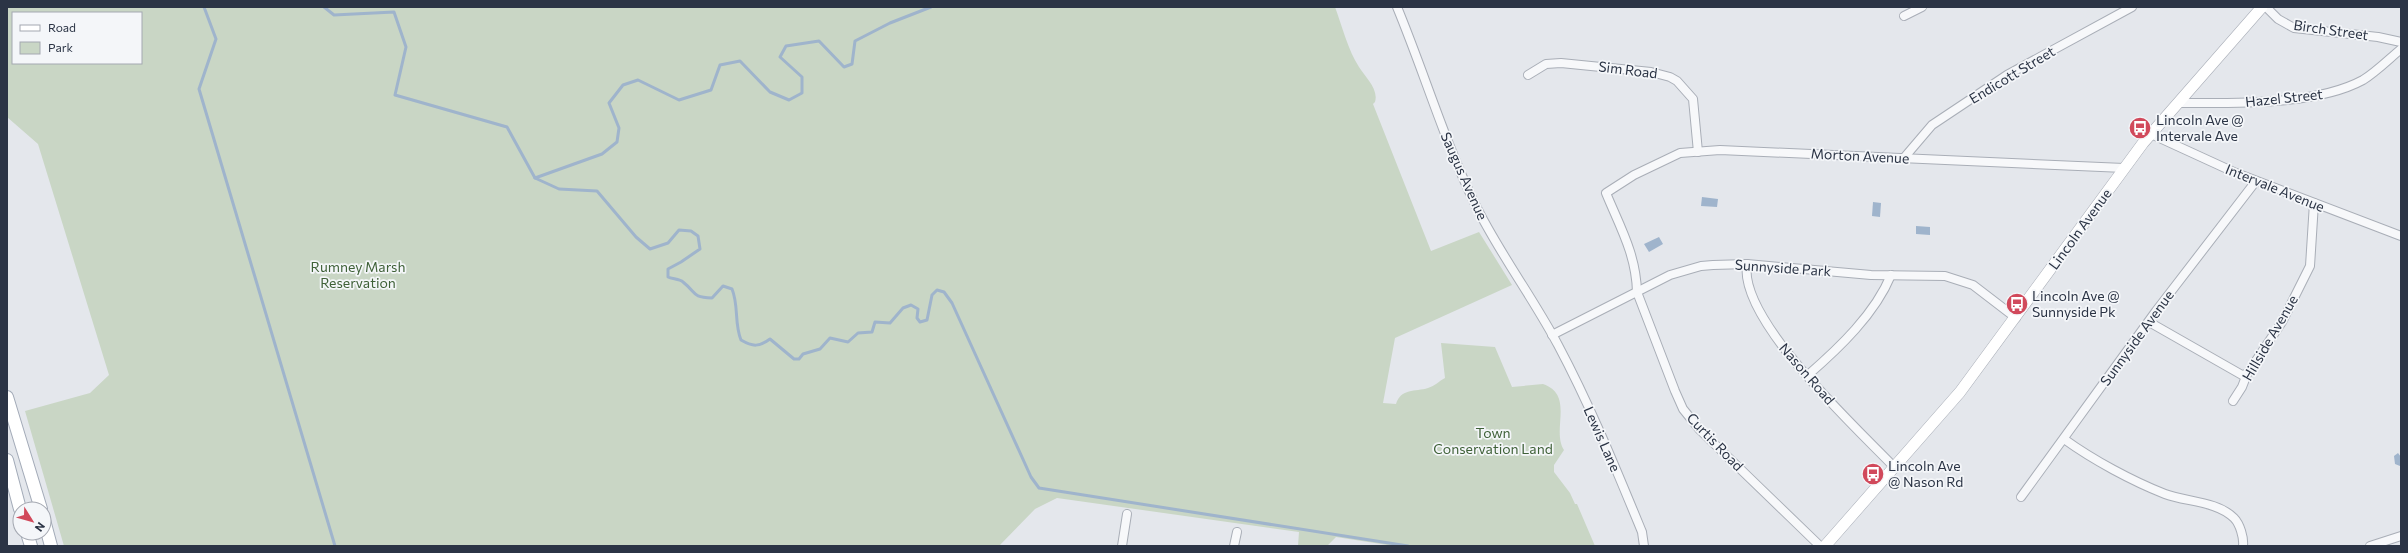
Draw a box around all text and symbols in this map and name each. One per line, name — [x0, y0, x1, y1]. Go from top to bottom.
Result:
legend — [12, 12, 142, 64]
street label: Birch Street — [2293, 16, 2370, 43]
text: Road — [48, 20, 76, 34]
text: Park — [48, 40, 74, 54]
street label: Endicott Street — [1966, 42, 2058, 107]
street label: Sim Road — [1598, 57, 1659, 82]
street label: Hazel Street — [2244, 85, 2324, 110]
place label: Lincoln Ave @ Intervale Ave — [2156, 111, 2244, 144]
bus stop icon: Lincoln Ave @ Intervale Ave — [2127, 115, 2153, 141]
street label: Saugus Avenue — [1437, 129, 1491, 222]
street label: Morton Avenue — [1810, 144, 1910, 167]
street label: Intervale Avenue — [2223, 160, 2327, 215]
street label: Lincoln Avenue — [2045, 185, 2115, 272]
street label: Sunnyside Park — [1734, 256, 1832, 279]
park label: Rumney Marsh Reservation — [311, 258, 405, 291]
place label: Lincoln Ave @ Sunnyside Pk — [2032, 287, 2120, 320]
street label: Sunnyside Avenue — [2096, 287, 2177, 389]
bus stop icon: Lincoln Ave @ Sunnyside Pk — [2004, 291, 2030, 317]
street label: Hillside Avenue — [2238, 292, 2301, 384]
street label: Nason Road — [1776, 339, 1839, 408]
street label: Lewis Lane — [1580, 403, 1624, 474]
street label: Curtis Road — [1684, 409, 1747, 474]
park label: Town Conservation Land — [1433, 424, 1553, 457]
place label: Lincoln Ave @ Nason Rd — [1888, 457, 1963, 490]
bus stop icon: Lincoln Ave @ Nason Rd — [1860, 461, 1886, 487]
north arrow — [12, 501, 52, 541]
text: N — [33, 520, 48, 535]

